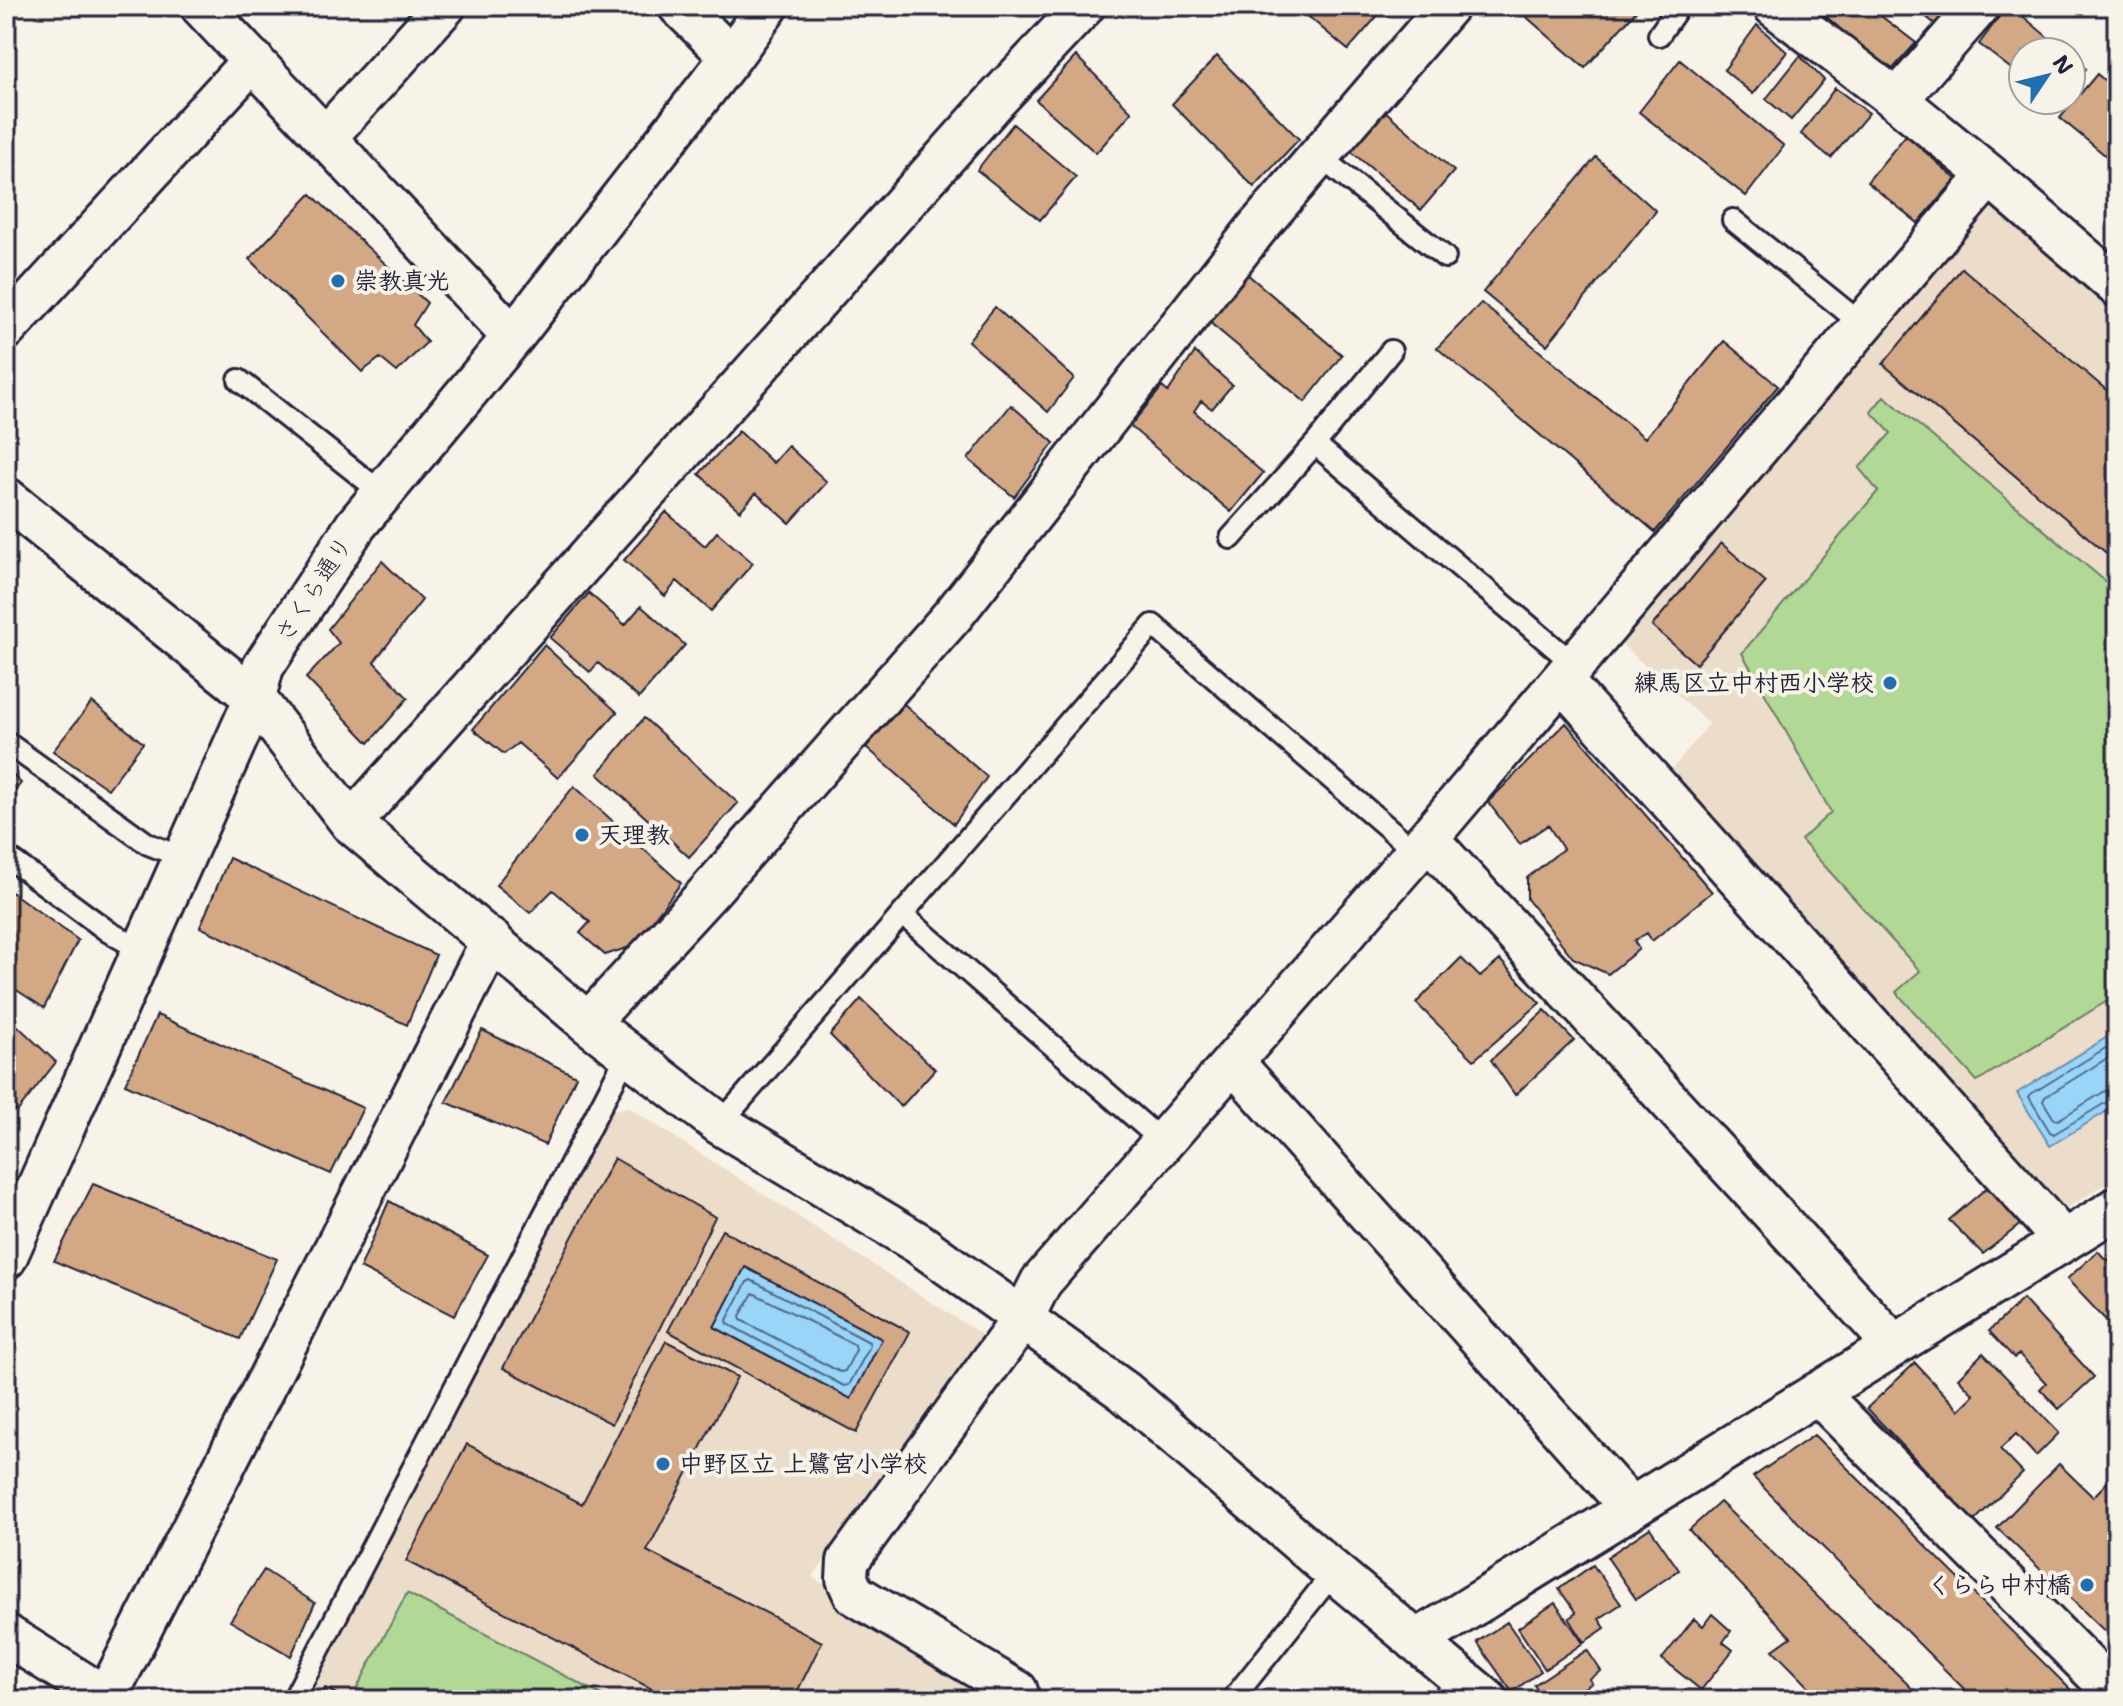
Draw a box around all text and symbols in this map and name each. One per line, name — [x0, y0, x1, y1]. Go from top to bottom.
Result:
north arrow — [2007, 36, 2087, 116]
text: N — [2046, 49, 2080, 80]
place label: 崇教真光 — [354, 265, 450, 297]
marker: 崇教真光 — [329, 272, 347, 290]
street label: さくら通り — [268, 530, 360, 648]
place label: 練馬区立中村西小学校 — [1634, 667, 1874, 699]
marker: 練馬区立中村西小学校 — [1881, 674, 1899, 692]
place label: 天理教 — [598, 819, 670, 851]
marker: 天理教 — [573, 826, 591, 844]
place label: 中野区立 上鷺宮小学校 — [679, 1448, 927, 1480]
marker: 中野区立 上鷺宮小学校 — [654, 1455, 672, 1473]
place label: くらら中村橋 — [1927, 1569, 2071, 1601]
marker: くらら中村橋 — [2078, 1576, 2096, 1594]

